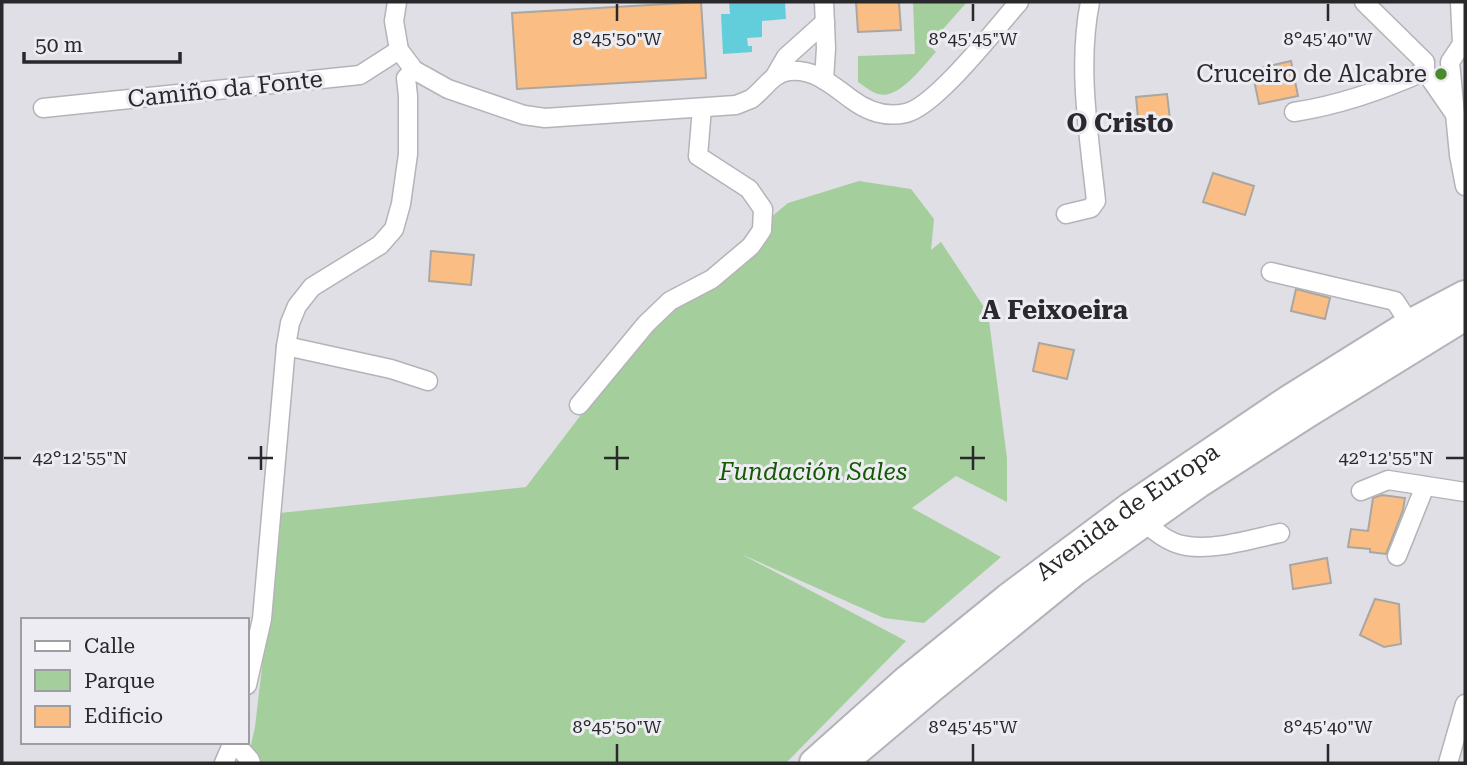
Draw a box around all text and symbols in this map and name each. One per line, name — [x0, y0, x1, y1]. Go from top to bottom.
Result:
scale bar — [24, 21, 180, 65]
text: 8°45'50"W — [573, 28, 662, 49]
text: 8°45'45"W — [929, 28, 1018, 49]
text: 8°45'40"W — [1284, 28, 1373, 49]
text: 50 m — [35, 33, 83, 57]
place label: Cruceiro de Alcabre — [1196, 60, 1427, 88]
street label: Camiño da Fonte — [126, 65, 324, 113]
marker: Cruceiro de Alcabre — [1433, 66, 1449, 82]
district label: O Cristo — [1067, 108, 1173, 138]
district label: A Feixoeira — [982, 295, 1128, 325]
street label: Avenida de Europa — [1030, 437, 1224, 586]
text: 42°12'55"N — [33, 447, 127, 468]
text: 42°12'55"N — [1339, 447, 1433, 468]
park label: Fundación Sales — [718, 458, 907, 486]
legend — [21, 618, 248, 744]
text: Calle — [84, 634, 135, 658]
text: Parque — [84, 669, 155, 693]
text: Edificio — [84, 704, 163, 728]
text: 8°45'50"W — [573, 716, 662, 737]
text: 8°45'45"W — [929, 716, 1018, 737]
text: 8°45'40"W — [1284, 716, 1373, 737]

